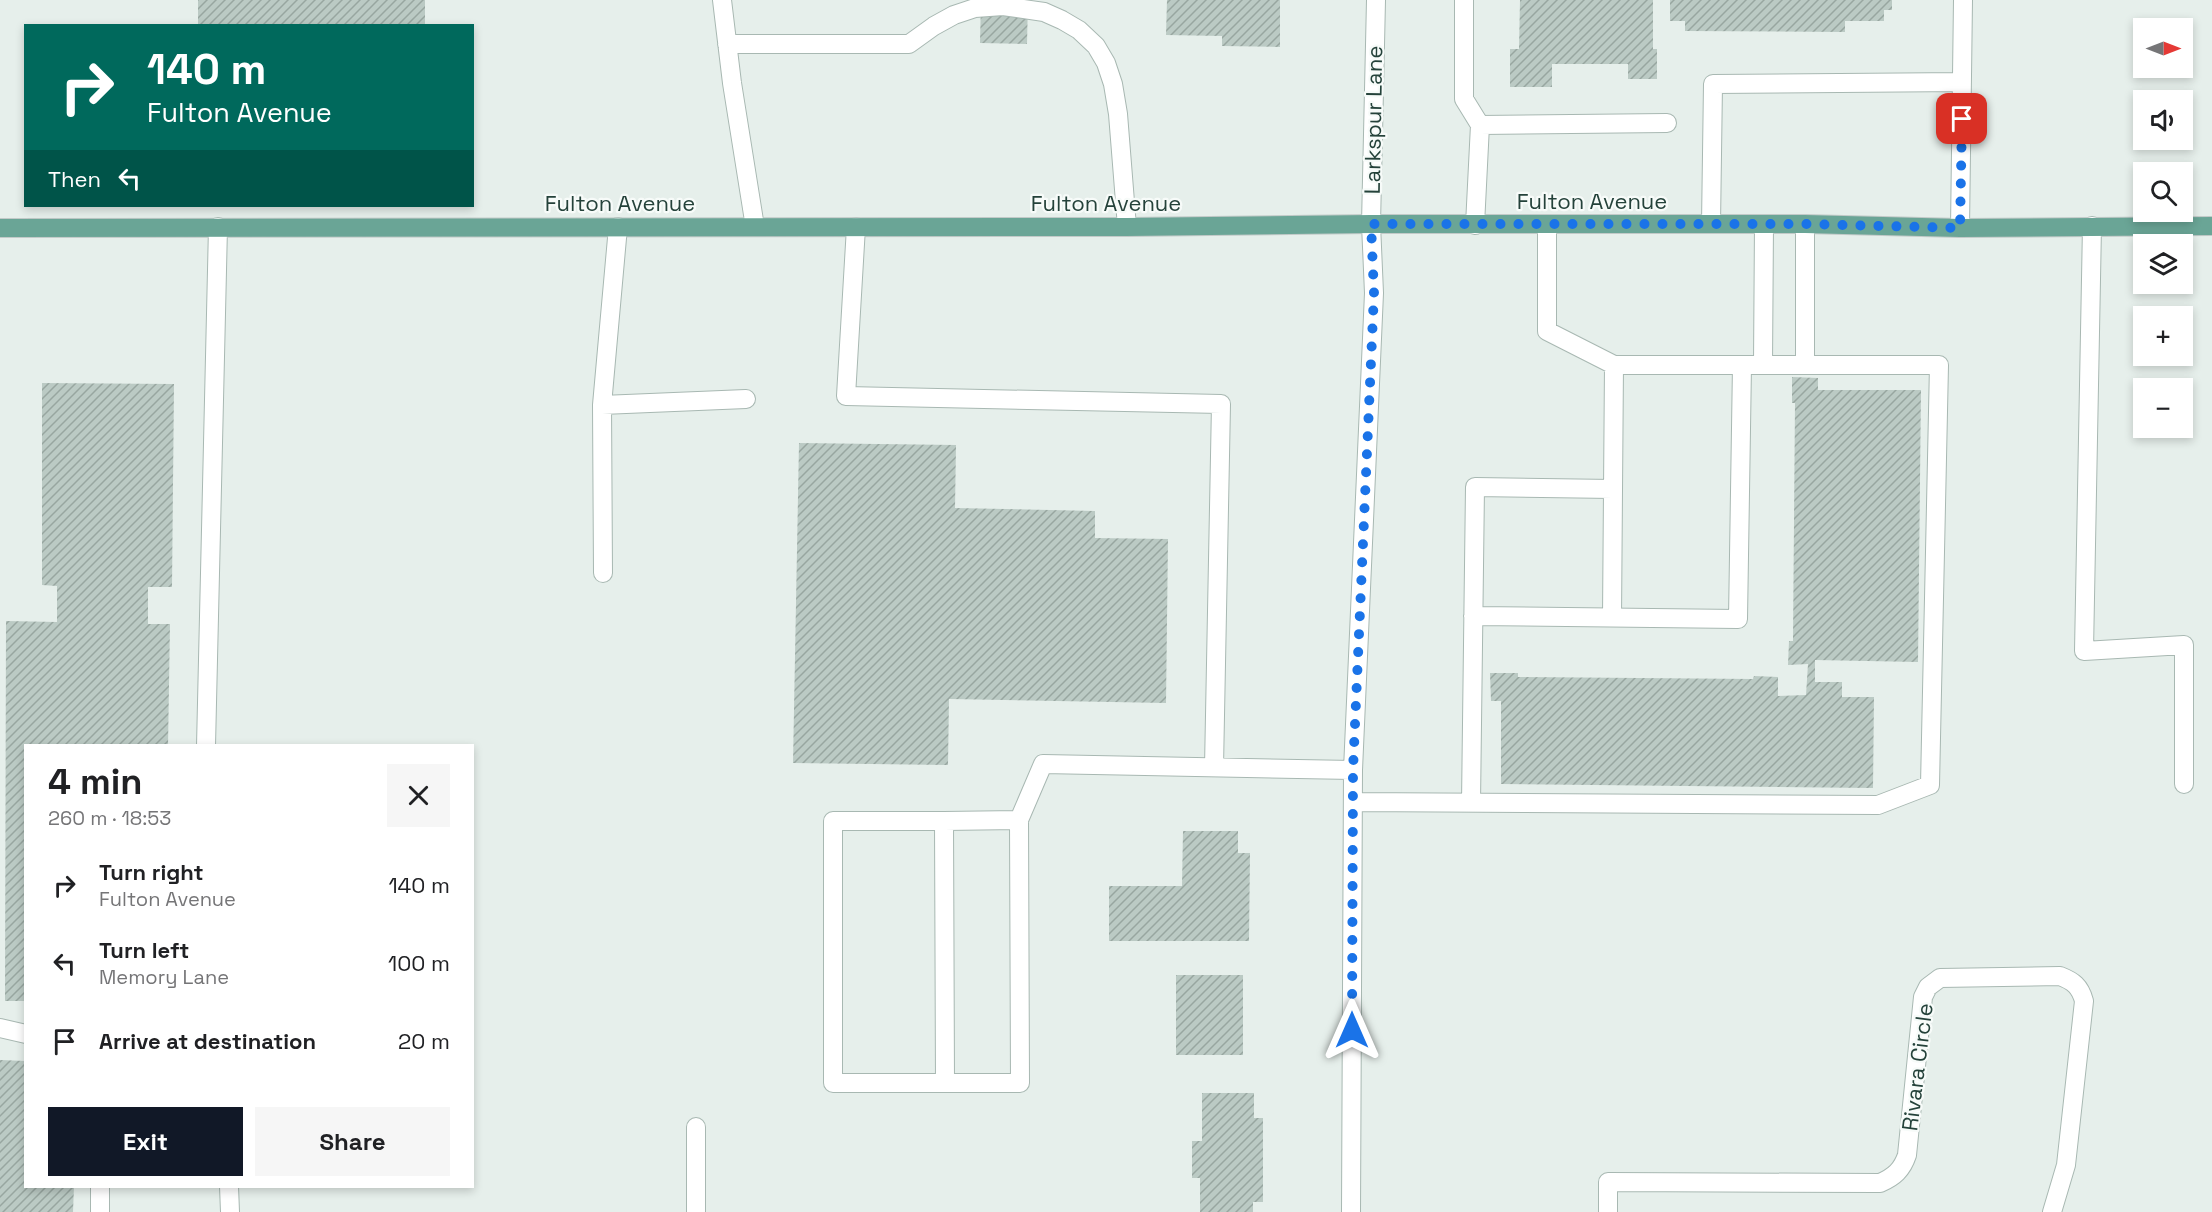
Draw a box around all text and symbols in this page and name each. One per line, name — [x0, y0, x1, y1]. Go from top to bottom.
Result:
north arrow — [2133, 18, 2193, 78]
map controls — [2133, 18, 2193, 438]
text: 140 m — [147, 43, 266, 96]
street label: Larkspur Lane — [1358, 45, 1388, 195]
icon: right — [48, 48, 126, 126]
button: sound — [2133, 90, 2193, 150]
pin — [1936, 93, 1987, 144]
text: Fulton Avenue — [147, 95, 332, 130]
icon: arrive — [1945, 102, 1978, 135]
icon: left — [113, 162, 146, 195]
button: search — [2133, 162, 2193, 222]
text: Then — [48, 165, 101, 193]
street label: Fulton Avenue — [1517, 187, 1667, 215]
street label: Fulton Avenue — [545, 189, 695, 217]
street label: Fulton Avenue — [1031, 189, 1181, 217]
button: layers — [2133, 234, 2193, 294]
button: + — [2133, 306, 2193, 366]
button: − — [2133, 378, 2193, 438]
text: 4 min — [48, 759, 143, 805]
button: close — [387, 764, 450, 827]
text: 260 m · 18:53 — [48, 805, 171, 831]
text: Turn right — [99, 858, 204, 886]
icon: right — [48, 869, 81, 902]
text: 140 m — [388, 871, 450, 899]
text: Fulton Avenue — [99, 886, 236, 912]
text: Turn left — [99, 936, 189, 964]
icon: left — [48, 947, 81, 980]
text: 100 m — [388, 949, 450, 977]
text: Memory Lane — [99, 964, 229, 990]
position arrow — [1320, 998, 1384, 1062]
street label: Rivara Circle — [1895, 1001, 1939, 1133]
icon: arrive — [48, 1025, 81, 1058]
text: Arrive at destination — [99, 1027, 316, 1055]
text: 20 m — [398, 1027, 450, 1055]
button: Exit — [48, 1107, 243, 1176]
button: Share — [255, 1107, 450, 1176]

